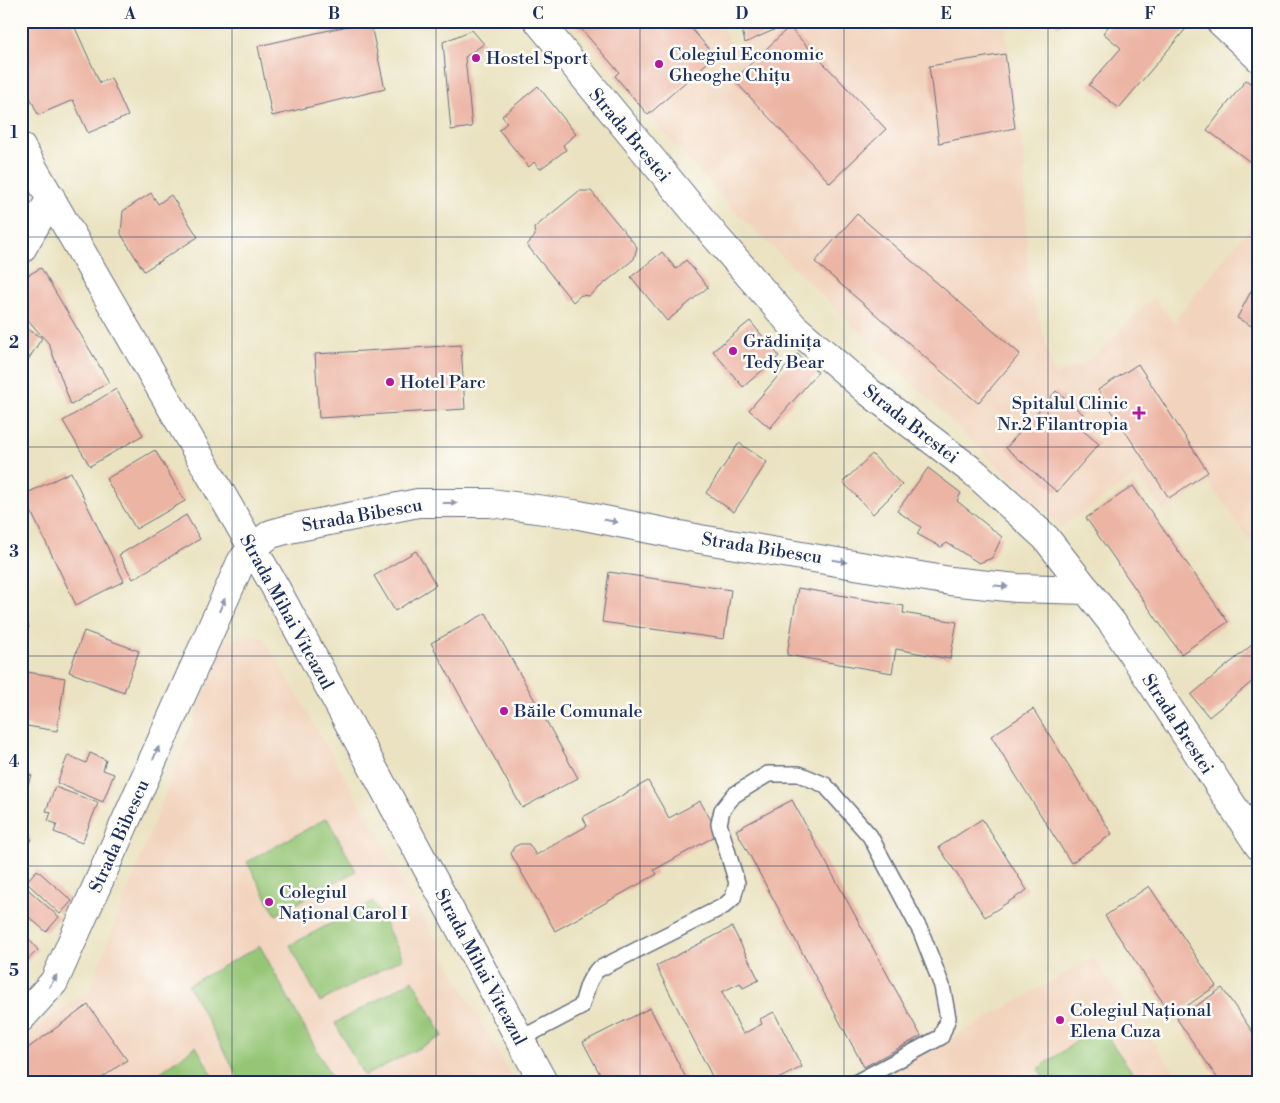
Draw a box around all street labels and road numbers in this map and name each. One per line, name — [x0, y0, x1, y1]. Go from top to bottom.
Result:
street label: Strada Brestei — [584, 84, 675, 187]
street label: Strada Brestei — [858, 380, 963, 469]
street label: Strada Bibescu — [300, 493, 425, 537]
street label: Strada Bibescu — [700, 528, 825, 569]
street label: Strada Mihai Viteazul — [234, 531, 339, 695]
street label: Strada Brestei — [1137, 670, 1219, 779]
street label: Strada Bibescu — [84, 775, 155, 896]
street label: Strada Mihai Viteazul — [430, 885, 532, 1050]

